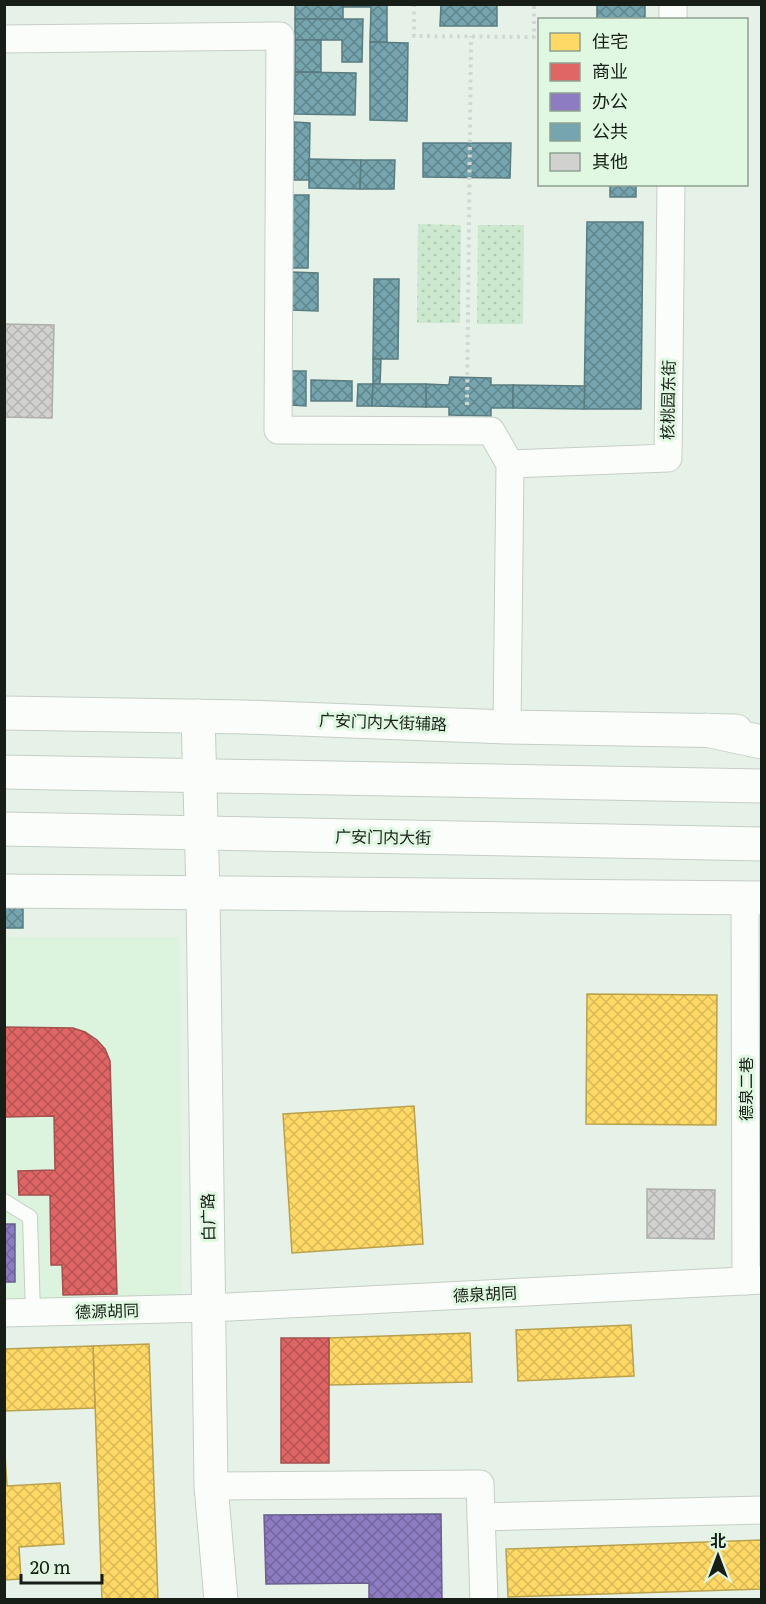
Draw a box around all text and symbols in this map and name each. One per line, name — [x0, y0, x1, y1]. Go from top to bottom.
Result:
legend — [538, 18, 748, 186]
text: 住宅 — [592, 27, 628, 54]
text: 商业 — [592, 57, 628, 84]
text: 办公 — [592, 87, 628, 114]
text: 公共 — [592, 117, 628, 144]
text: 其他 — [592, 147, 628, 174]
street label: 核桃园东街 — [654, 360, 680, 440]
street label: 广安门内大街辅路 — [319, 707, 447, 735]
street label: 广安门内大街 — [335, 823, 431, 849]
street label: 德泉二巷 — [733, 1057, 757, 1121]
street label: 白广路 — [195, 1193, 219, 1241]
street label: 德泉胡同 — [452, 1279, 518, 1307]
street label: 德源胡同 — [75, 1297, 139, 1323]
north arrow — [688, 1526, 748, 1586]
text: 北 — [710, 1528, 726, 1552]
scale bar — [21, 1547, 102, 1585]
text: 20 m — [30, 1553, 71, 1580]

